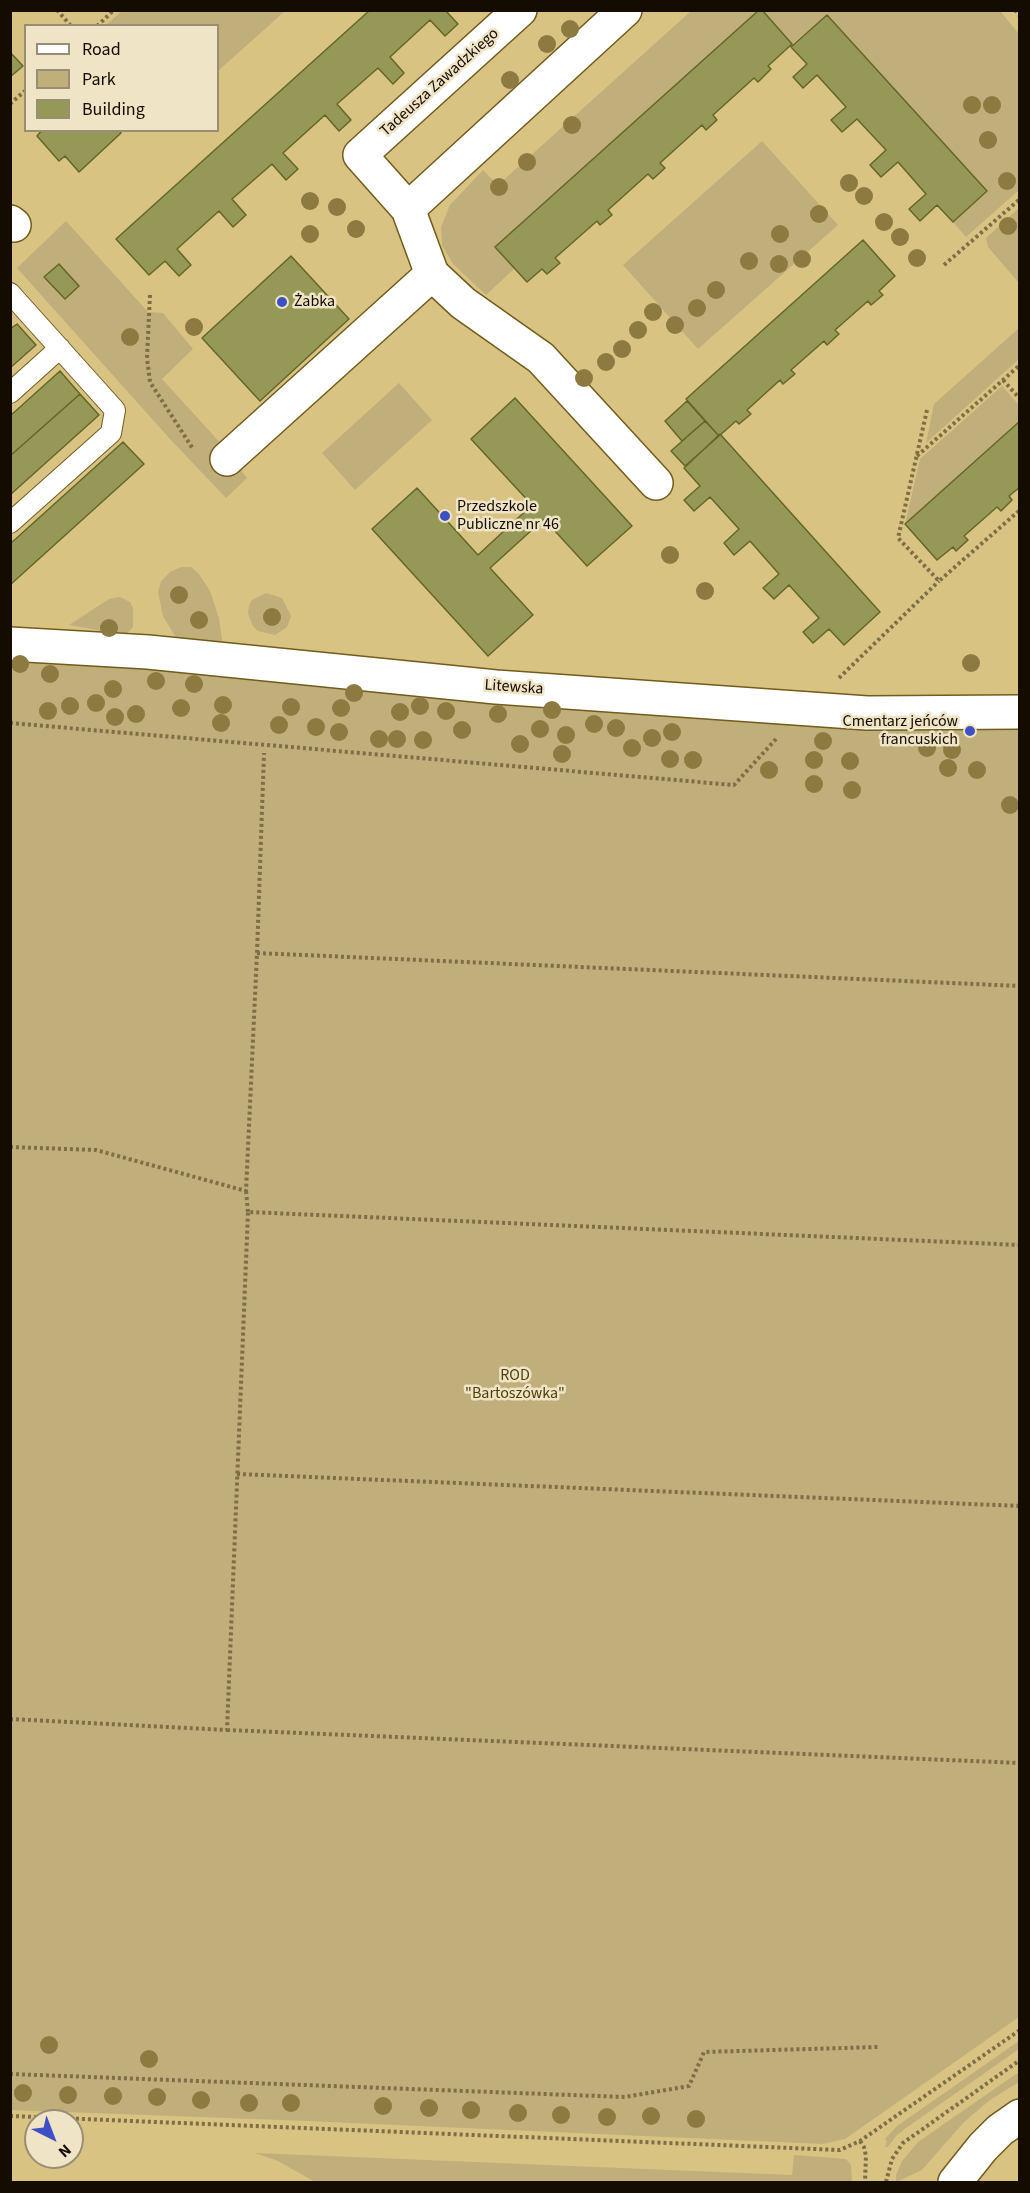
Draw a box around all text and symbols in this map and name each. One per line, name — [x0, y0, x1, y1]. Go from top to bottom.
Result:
legend — [24, 24, 219, 132]
street label: Tadeusza Zawadzkiego — [377, 25, 503, 141]
text: Road — [82, 37, 121, 62]
text: Park — [82, 67, 116, 92]
text: Building — [82, 97, 145, 122]
place label: Żabka — [294, 292, 335, 312]
marker: Żabka — [275, 295, 289, 309]
place label: Przedszkole Publiczne nr 46 — [457, 497, 559, 535]
marker: Przedszkole Publiczne nr 46 — [438, 509, 452, 523]
street label: Litewska — [484, 676, 544, 700]
place label: Cmentarz jeńców francuskich — [843, 712, 958, 750]
marker: Cmentarz jeńców francuskich — [963, 724, 977, 738]
park label: ROD "Bartoszówka" — [465, 1366, 565, 1404]
north arrow — [24, 2109, 84, 2169]
text: N — [53, 2139, 76, 2163]

